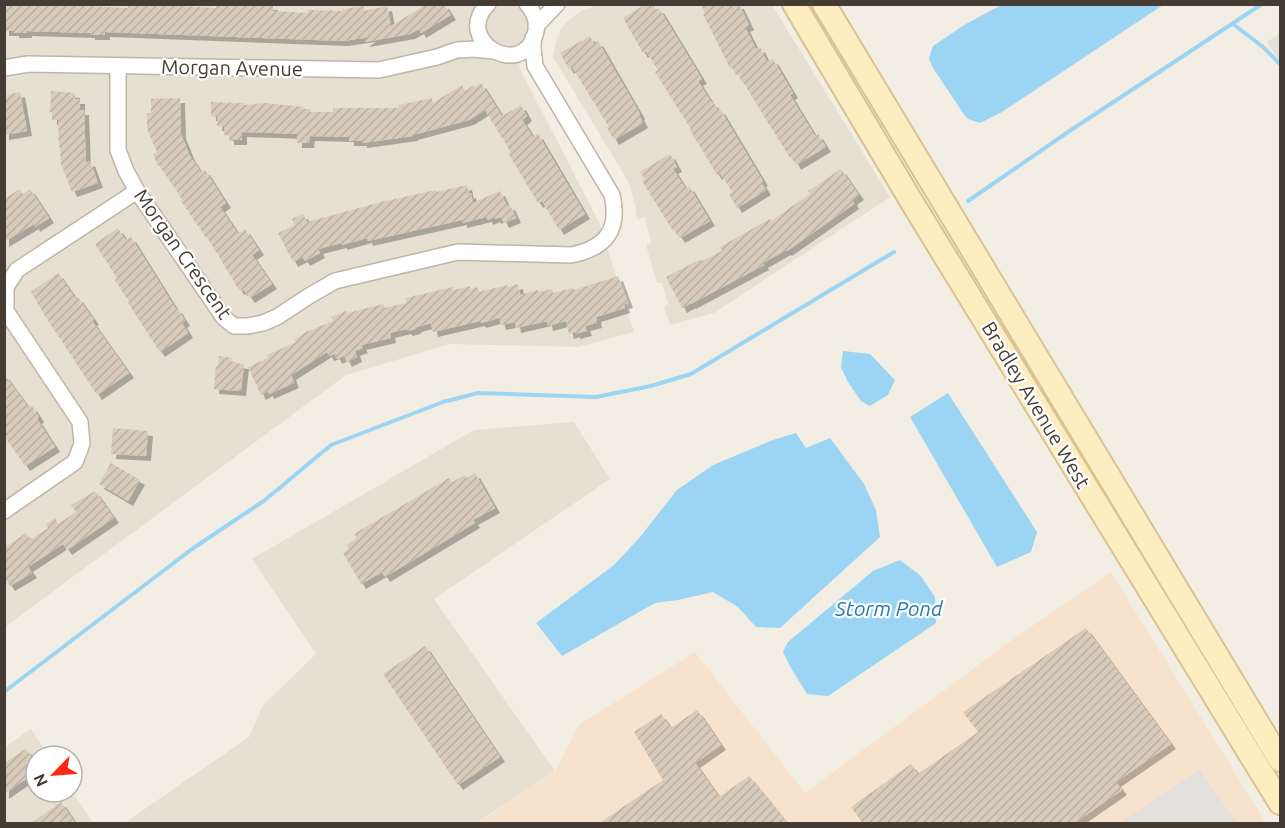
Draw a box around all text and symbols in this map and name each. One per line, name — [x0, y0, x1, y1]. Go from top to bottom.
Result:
street label: Morgan Avenue — [161, 55, 303, 80]
street label: Morgan Crescent — [130, 184, 237, 323]
street label: Bradley Avenue West — [978, 317, 1095, 492]
water label: Storm Pond — [834, 596, 944, 620]
north arrow — [24, 744, 84, 804]
text: N — [30, 771, 51, 790]

